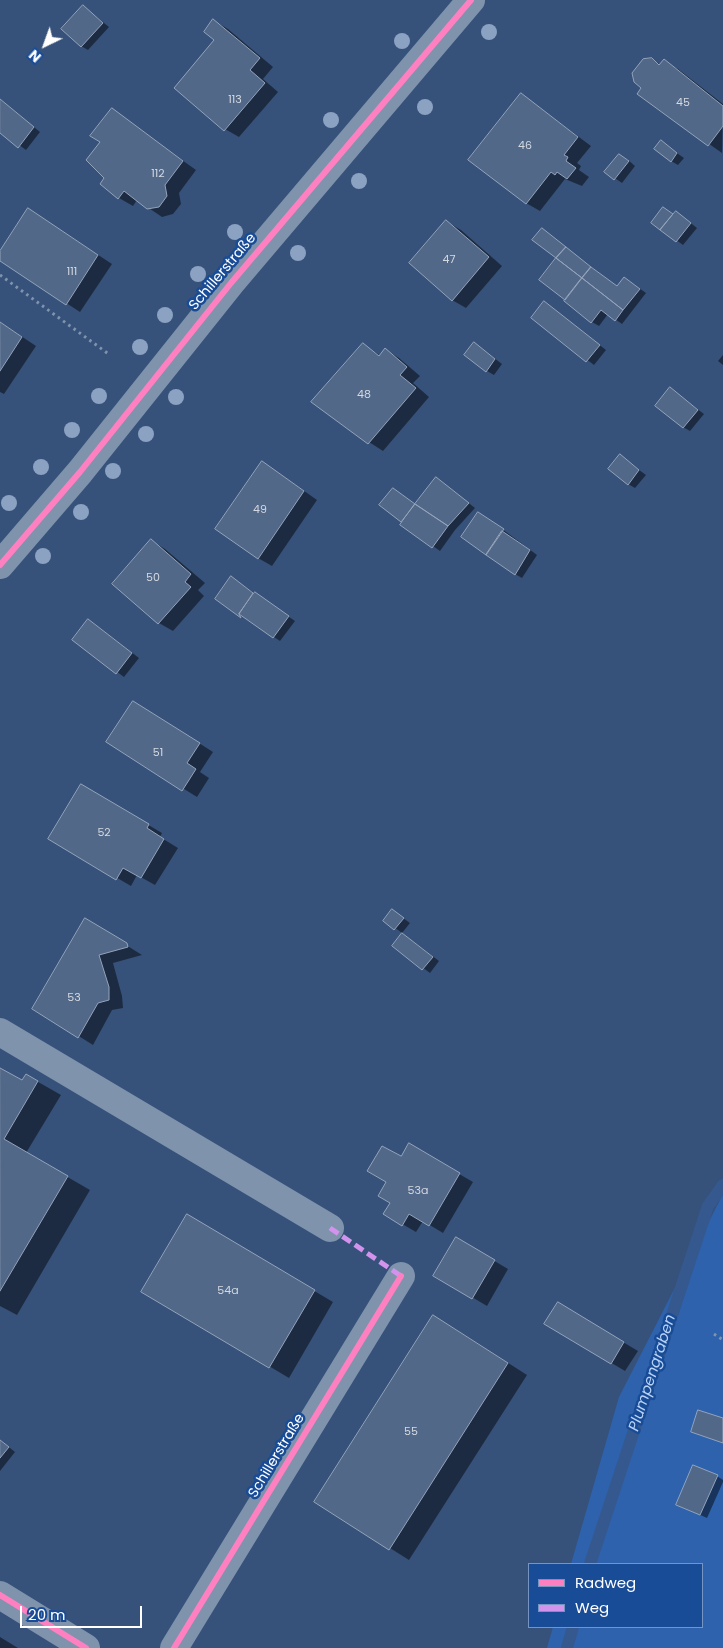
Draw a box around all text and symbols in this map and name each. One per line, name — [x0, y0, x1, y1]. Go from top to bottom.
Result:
north arrow — [20, 20, 70, 70]
text: N — [24, 45, 46, 67]
house number: 113 — [228, 93, 242, 107]
house number: 45 — [676, 96, 690, 110]
house number: 46 — [518, 139, 532, 153]
house number: 112 — [151, 167, 165, 181]
street label: Schillerstraße — [186, 230, 260, 314]
house number: 47 — [443, 253, 455, 267]
house number: 111 — [67, 265, 77, 279]
house number: 48 — [357, 388, 371, 402]
house number: 49 — [253, 503, 267, 517]
house number: 50 — [146, 571, 160, 585]
house number: 51 — [153, 746, 163, 760]
house number: 52 — [97, 826, 111, 840]
house number: 53 — [67, 991, 81, 1005]
house number: 53a — [408, 1184, 428, 1198]
house number: 54a — [217, 1284, 239, 1298]
water label: Plumpengraben — [626, 1312, 680, 1434]
street label: Schillerstraße — [245, 1411, 309, 1501]
house number: 55 — [404, 1425, 418, 1439]
legend — [528, 1563, 703, 1628]
text: Radweg — [575, 1572, 636, 1593]
scale bar — [22, 1596, 145, 1628]
text: Weg — [575, 1597, 609, 1618]
text: 20 m — [28, 1604, 66, 1625]

